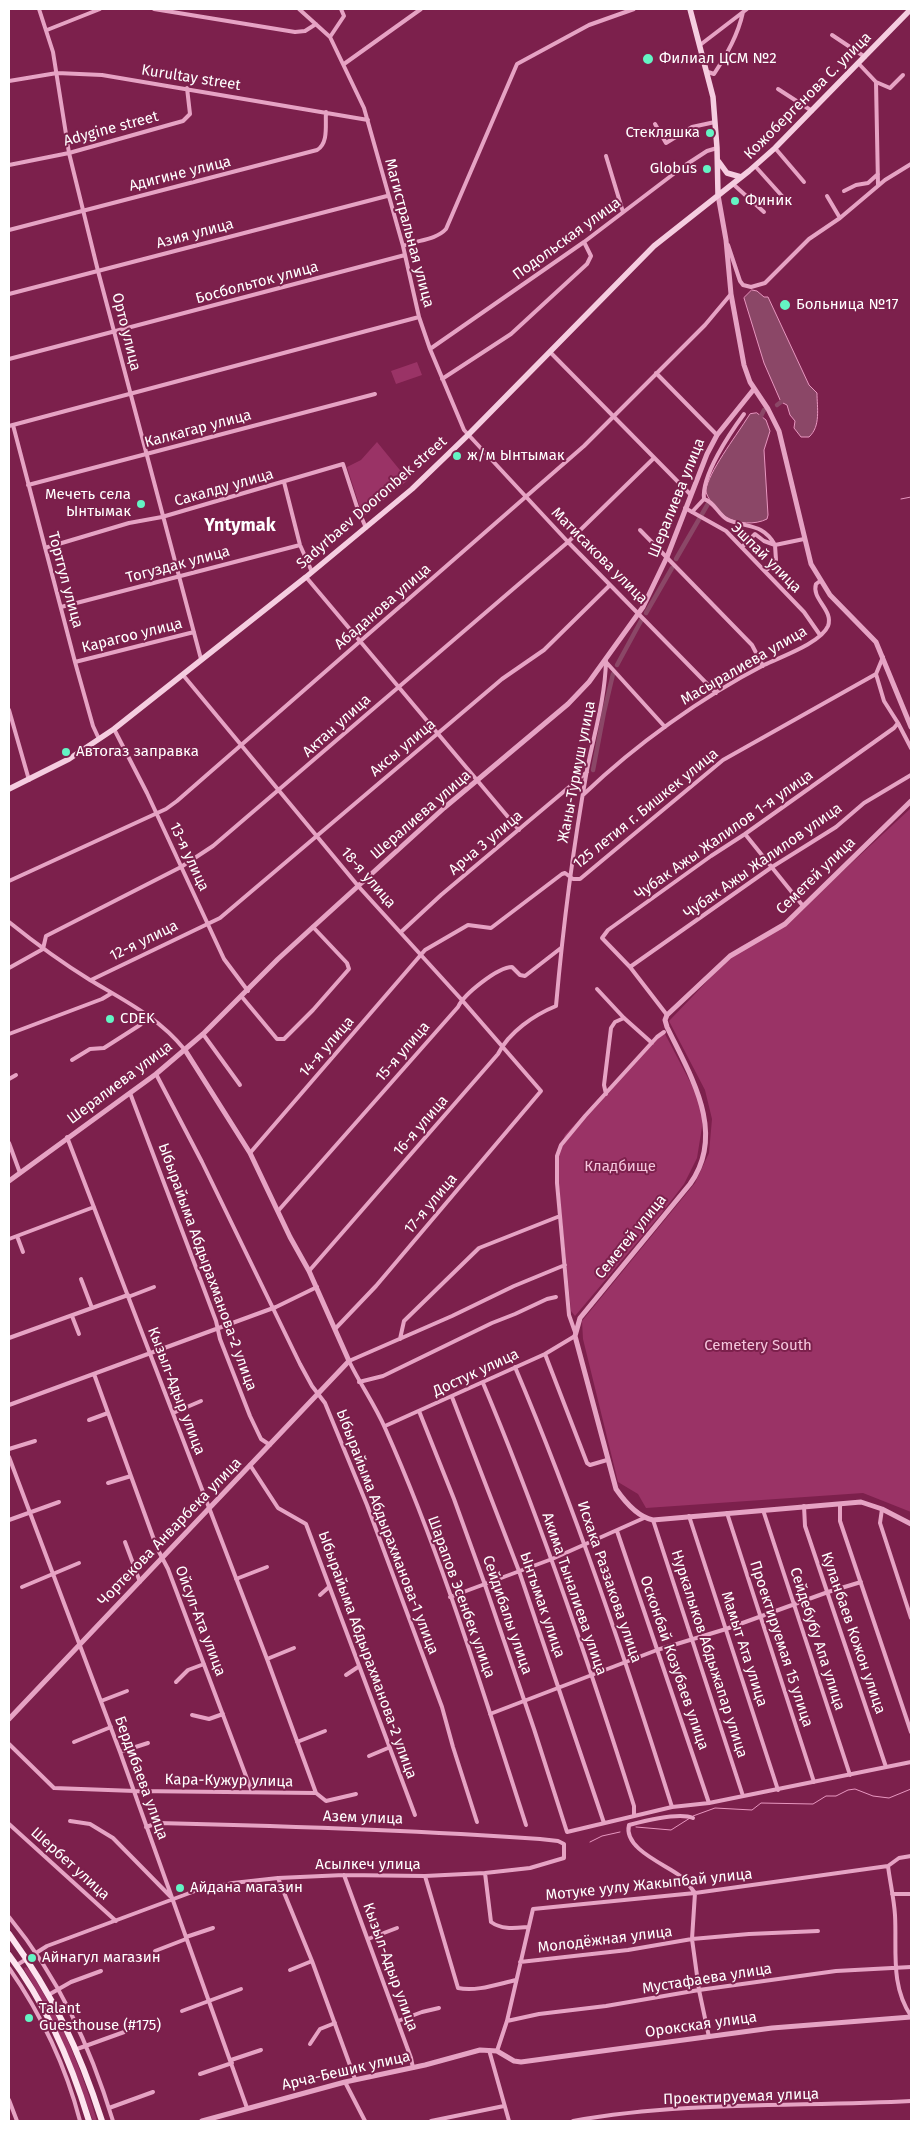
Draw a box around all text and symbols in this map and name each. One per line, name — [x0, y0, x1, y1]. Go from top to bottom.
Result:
street label: Кожобергенова С. улица — [741, 29, 875, 163]
place label: Филиал ЦСМ №2 — [659, 50, 777, 68]
marker: Филиал ЦСМ №2 — [641, 52, 655, 66]
street label: Kurultay street — [140, 61, 242, 95]
street label: Adygine street — [62, 108, 160, 150]
place label: Стекляшка — [625, 124, 700, 142]
marker: Стекляшка — [704, 127, 716, 139]
street label: Адигине улица — [127, 153, 233, 195]
street label: Магистральная улица — [380, 156, 438, 310]
place label: Globus — [650, 160, 697, 178]
marker: Globus — [701, 163, 713, 175]
place label: Финик — [745, 192, 792, 210]
street label: Подольская улица — [510, 194, 624, 284]
marker: Финик — [729, 195, 741, 207]
street label: Азия улица — [154, 215, 236, 253]
street label: Босбольток улица — [194, 258, 320, 308]
street label: Орто улица — [108, 291, 144, 373]
place label: Больница №17 — [796, 296, 898, 314]
marker: Больница №17 — [778, 298, 792, 312]
street label: Калкагар улица — [143, 406, 253, 452]
street label: Sadyrbaev Dooronbek street — [293, 433, 451, 573]
street label: Шералиева улица — [645, 436, 709, 560]
place label: ж/м Ынтымак — [467, 447, 565, 465]
marker: ж/м Ынтымак — [451, 450, 463, 462]
street label: Сакалду улица — [172, 465, 276, 511]
place label: Мечеть села Ынтымак — [45, 486, 131, 521]
marker: Мечеть села Ынтымак — [135, 498, 147, 510]
street label: Матисакова улица — [547, 504, 651, 608]
district label: Yntymak — [204, 515, 276, 537]
street label: Эшпай улица — [727, 519, 805, 597]
street label: Тортгул улица — [43, 530, 87, 630]
street label: Тогуздак улица — [124, 542, 232, 588]
street label: Абаданова улица — [331, 560, 435, 654]
street label: Карагоо улица — [80, 615, 184, 657]
street label: Масыралиева улица — [678, 622, 810, 710]
street label: Актан улица — [299, 691, 375, 761]
street label: Жаны-Турмуш улица — [554, 700, 600, 844]
street label: Аксы улица — [367, 715, 439, 781]
place label: Автогаз заправка — [76, 743, 199, 761]
street label: 125 летия г. Бишкек улица — [570, 745, 722, 873]
marker: Автогаз заправка — [60, 746, 72, 758]
street label: Чубак Ажы Жалилов 1-я улица — [631, 766, 817, 904]
street label: Шералиева улица — [367, 767, 475, 863]
street label: Чубак Ажы Жалилов улица — [680, 799, 846, 923]
street label: Арча 3 улица — [445, 807, 527, 879]
street label: 13-я улица — [165, 820, 213, 894]
street label: Семетей улица — [773, 834, 859, 918]
street label: 18-я улица — [337, 844, 399, 912]
street label: 12-я улица — [107, 917, 181, 965]
place label: CDEK — [120, 1010, 155, 1028]
marker: CDEK — [104, 1013, 116, 1025]
street label: 14-я улица — [296, 1013, 358, 1081]
street label: 15-я улица — [372, 1018, 434, 1086]
street label: Шералиева улица — [64, 1038, 176, 1128]
street label: 16-я улица — [390, 1092, 452, 1160]
street label: Ыбырайыма Абдырахманова-2 улица — [154, 1141, 260, 1393]
park label: Кладбище — [584, 1158, 656, 1176]
street label: 17-я улица — [401, 1170, 461, 1238]
street label: Семетей улица — [591, 1191, 671, 1283]
street label: Кызыл-Адыр улица — [143, 1325, 209, 1457]
park label: Cemetery South — [704, 1337, 812, 1355]
street label: Достук улица — [430, 1345, 522, 1401]
street label: Ыбырайыма Абдырахманова-1 улица — [332, 1407, 442, 1657]
street label: Чортекова Анварбека улица — [94, 1454, 246, 1610]
street label: Исхака Раззакова улица — [573, 1499, 645, 1665]
street label: Акима Тыналиева улица — [538, 1510, 610, 1678]
street label: Шарапов Эсенбек улица — [423, 1513, 499, 1681]
street label: Ыбырайыма Абдырахманова-2 улица — [314, 1529, 420, 1781]
street label: Нуркалыков Абдыжапар улица — [667, 1548, 751, 1760]
street label: Ынтымак улица — [515, 1550, 569, 1660]
street label: Куланбаев Кожон улица — [817, 1550, 889, 1716]
street label: Сейдибалы улица — [478, 1553, 536, 1677]
street label: Проектируемая 15 улица — [746, 1558, 816, 1730]
street label: Ойсул-Ата улица — [171, 1563, 229, 1679]
street label: Сейдебубу Апа улица — [785, 1565, 849, 1713]
street label: Осконбай Козубаев улица — [636, 1573, 712, 1753]
street label: Мамыт Ата улица — [717, 1589, 771, 1709]
street label: Бердибаева улица — [110, 1714, 172, 1842]
street label: Кара-Кужур улица — [165, 1771, 293, 1791]
street label: Азем улица — [323, 1808, 403, 1828]
street label: Шербет улица — [27, 1824, 113, 1904]
street label: Асылкеч улица — [315, 1856, 421, 1874]
street label: Мотуке уулу Жакыпбай улица — [545, 1865, 753, 1905]
place label: Айдана магазин — [190, 1879, 303, 1897]
marker: Айдана магазин — [174, 1882, 186, 1894]
street label: Кызыл-Адыр улица — [358, 1900, 422, 2034]
street label: Молодёжная улица — [537, 1923, 673, 1957]
place label: Айнагул магазин — [42, 1949, 161, 1967]
marker: Айнагул магазин — [26, 1952, 38, 1964]
street label: Мустафаева улица — [641, 1960, 773, 1998]
place label: Talant Guesthouse (#175) — [39, 2000, 161, 2035]
street label: Орокская улица — [644, 2008, 758, 2042]
marker: Talant Guesthouse (#175) — [23, 2012, 35, 2024]
street label: Арча-Бешик улица — [280, 2047, 412, 2095]
street label: Проектируемая улица — [663, 2085, 819, 2109]

